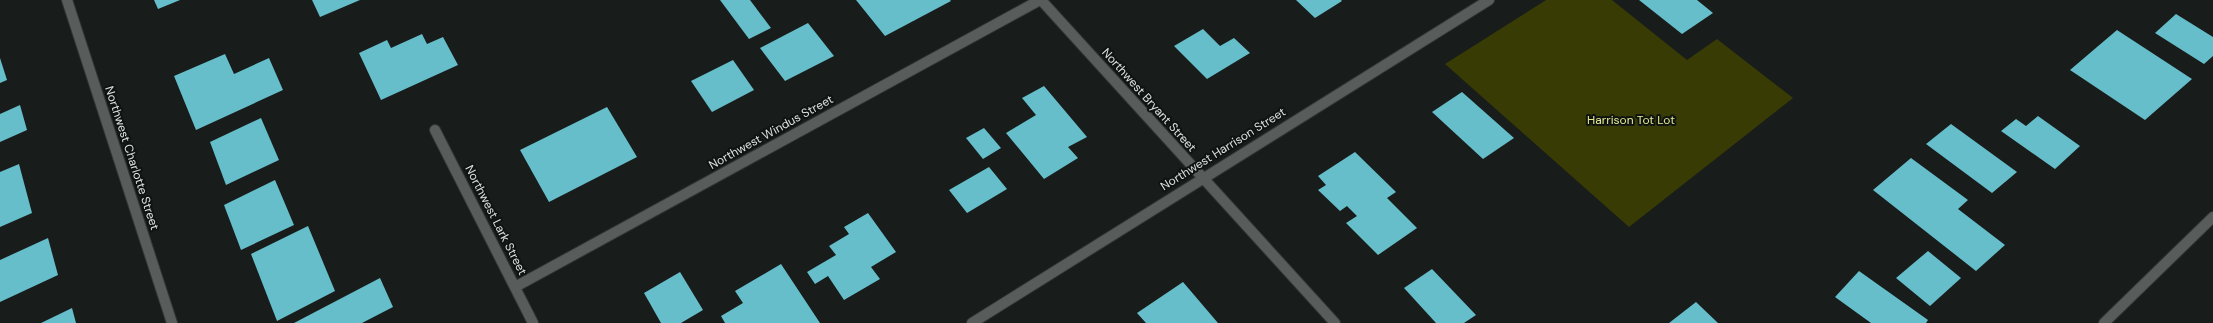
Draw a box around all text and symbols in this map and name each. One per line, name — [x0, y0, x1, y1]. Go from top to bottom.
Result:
street label: Northwest Bryant Street — [1098, 45, 1200, 155]
street label: Northwest Charlotte Street — [101, 84, 163, 232]
street label: Northwest Windus Street — [706, 91, 836, 173]
street label: Northwest Harrison Street — [1157, 104, 1289, 194]
park label: Harrison Tot Lot — [1587, 112, 1675, 128]
street label: Northwest Lark Street — [461, 162, 531, 278]

